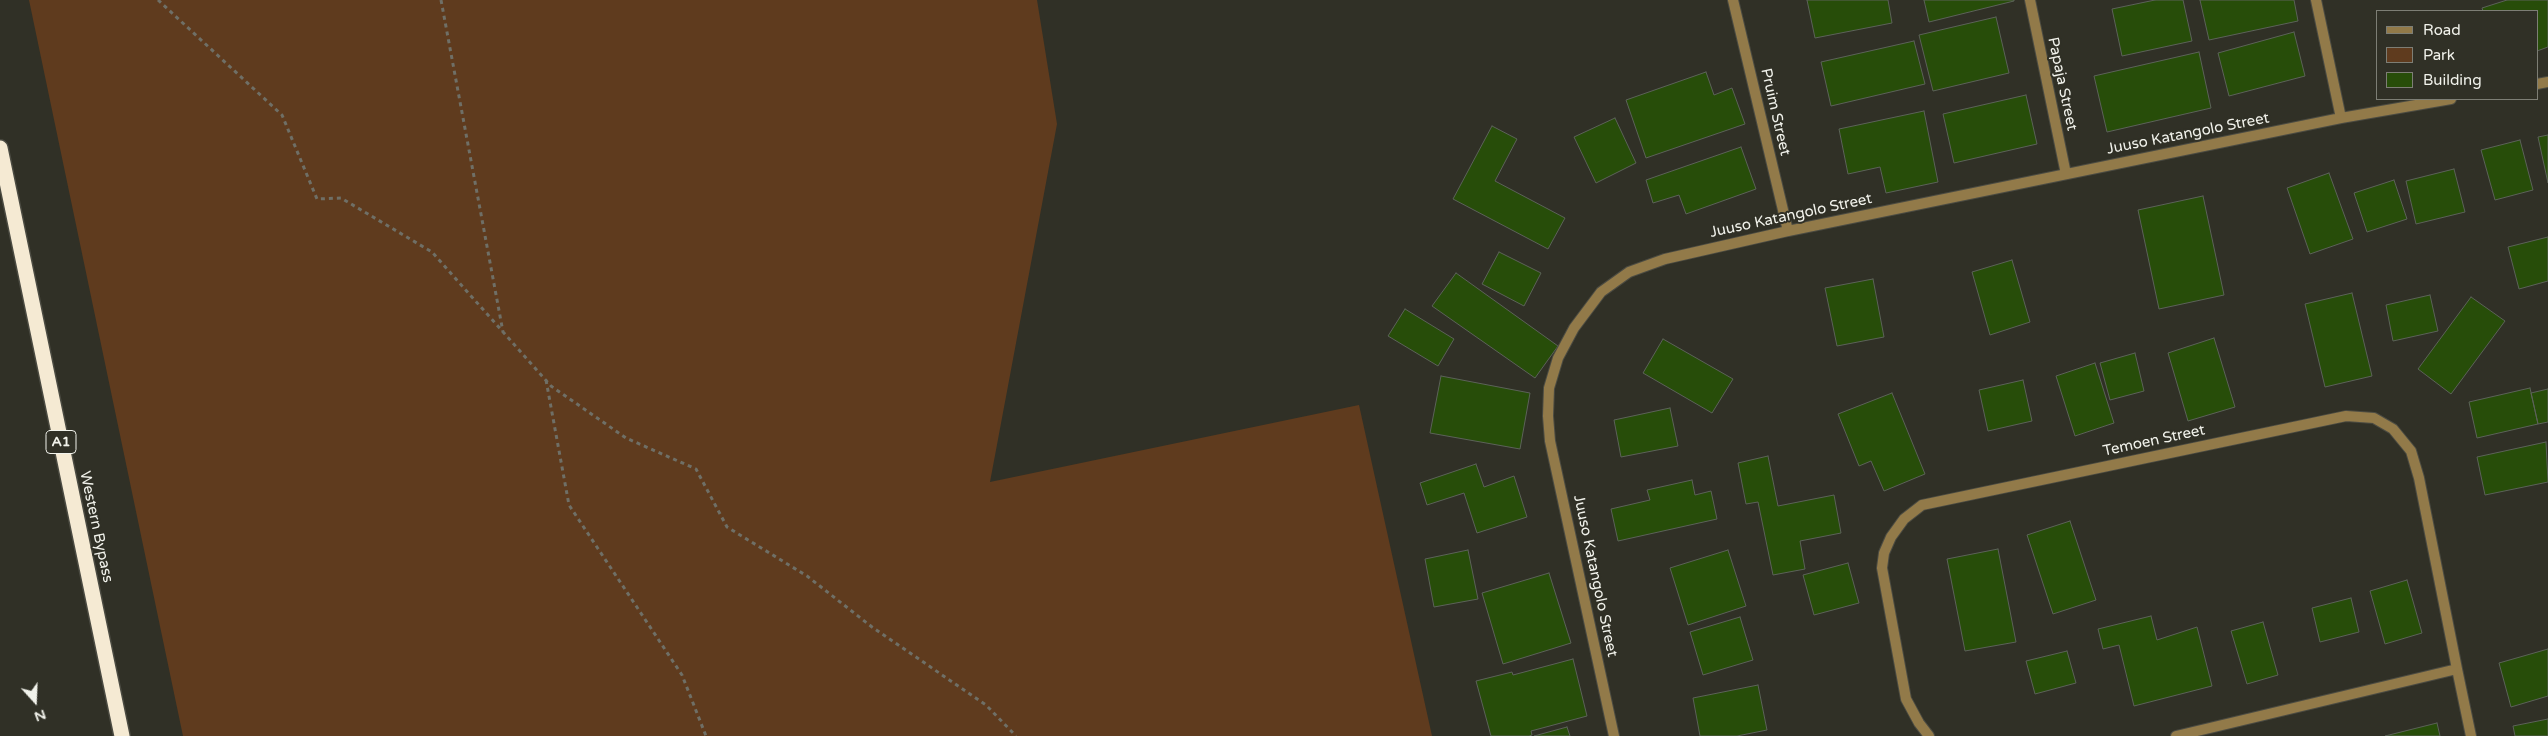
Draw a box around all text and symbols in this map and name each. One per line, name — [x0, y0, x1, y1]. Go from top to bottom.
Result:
legend — [2376, 10, 2538, 100]
text: Road — [2423, 21, 2461, 39]
street label: Papaja Street — [2043, 36, 2081, 132]
text: Park — [2423, 46, 2455, 64]
street label: Pruim Street — [1756, 67, 1794, 157]
text: Building — [2423, 71, 2482, 89]
street label: Juuso Katangolo Street — [2105, 109, 2271, 159]
street label: Juuso Katangolo Street — [1708, 190, 1874, 242]
street label: Temoen Street — [2101, 421, 2207, 461]
road number: A1 — [46, 431, 76, 454]
street label: Western Bypass — [75, 470, 117, 584]
street label: Juuso Katangolo Street — [1569, 493, 1621, 659]
north arrow — [10, 676, 60, 726]
text: N — [32, 706, 48, 725]

